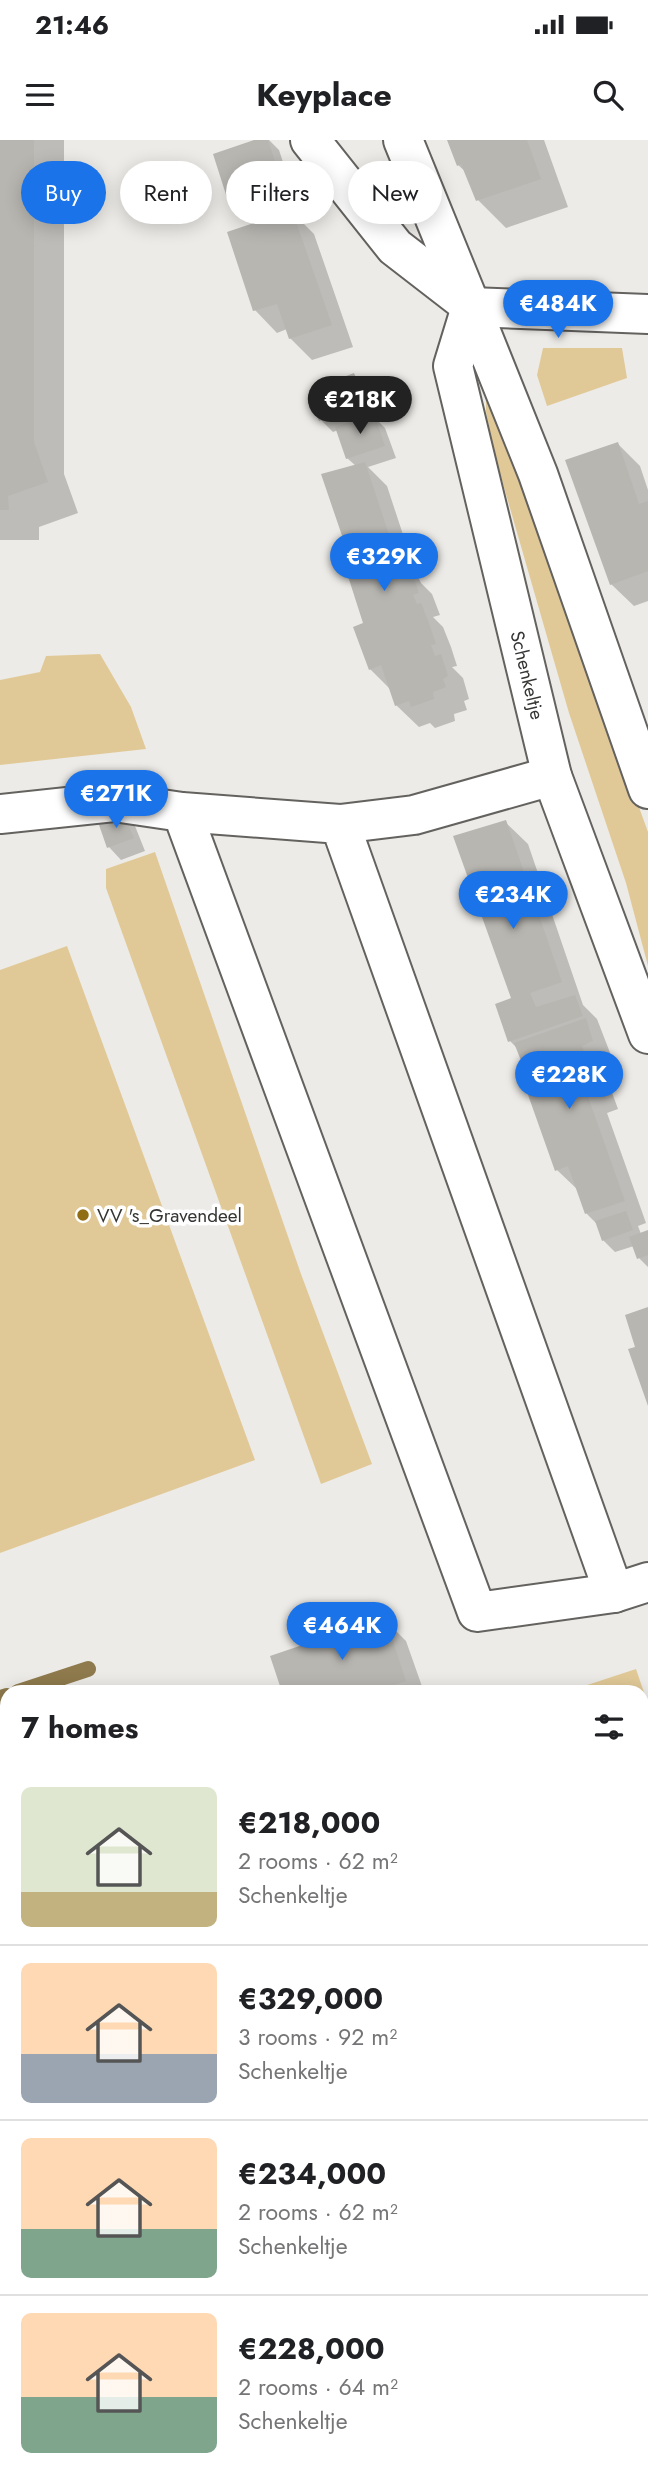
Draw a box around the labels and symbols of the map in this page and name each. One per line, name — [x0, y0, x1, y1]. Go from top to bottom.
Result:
pin: €484K — [509, 280, 607, 340]
pin: €218K — [311, 376, 409, 436]
pin: €329K — [335, 533, 433, 593]
street label: Schenkeltje — [504, 628, 551, 723]
pin: €271K — [67, 770, 165, 830]
pin: €234K — [464, 872, 562, 931]
pin: €228K — [520, 1052, 618, 1111]
place label: VV 's_Gravendeel — [97, 1202, 242, 1229]
marker: VV 's_Gravendeel — [75, 1207, 91, 1223]
pin: €464K — [293, 1602, 391, 1662]

